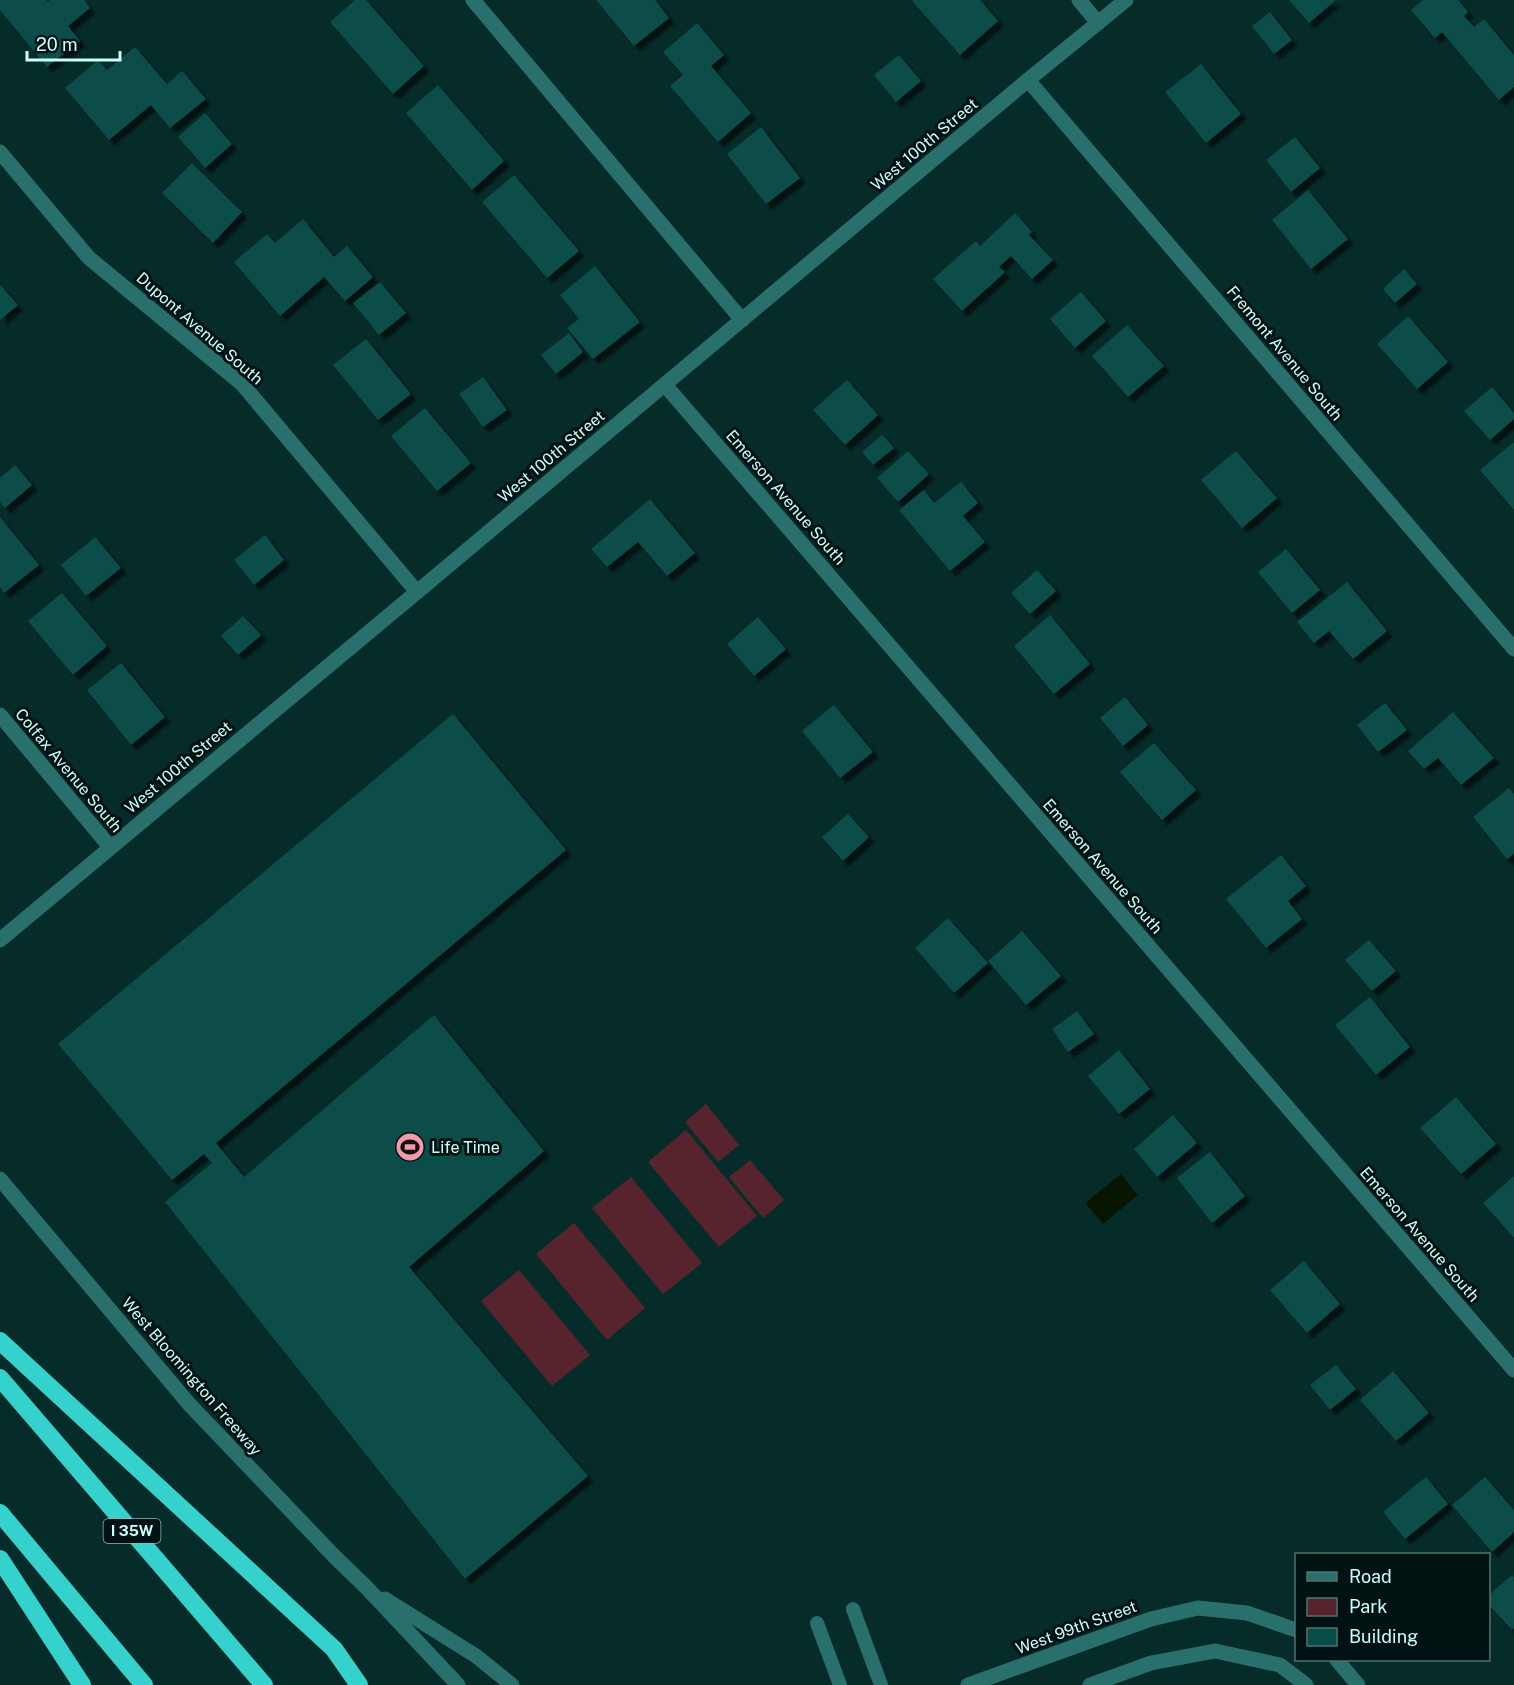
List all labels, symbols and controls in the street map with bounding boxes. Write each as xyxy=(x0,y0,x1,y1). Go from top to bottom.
scale bar xyxy=(27,24,120,62)
text: 20 m xyxy=(36,34,78,55)
street label: West 100th Street xyxy=(867,94,982,195)
street label: Dupont Avenue South xyxy=(133,268,267,388)
street label: Fremont Avenue South xyxy=(1223,282,1346,424)
street label: West 100th Street xyxy=(494,406,609,507)
street label: Emerson Avenue South xyxy=(722,426,849,569)
street label: Colfax Avenue South xyxy=(11,705,126,836)
street label: West 100th Street xyxy=(121,717,236,818)
street label: Emerson Avenue South xyxy=(1039,795,1166,938)
sports icon: Life Time xyxy=(394,1131,426,1163)
place label: Life Time xyxy=(431,1138,500,1157)
street label: Emerson Avenue South xyxy=(1356,1163,1483,1306)
street label: West Bloomington Freeway xyxy=(118,1293,266,1460)
road number: I 35W xyxy=(104,1519,160,1543)
legend xyxy=(1295,1553,1490,1661)
text: Road xyxy=(1349,1566,1392,1587)
text: Park xyxy=(1349,1596,1387,1617)
street label: West 99th Street xyxy=(1013,1597,1139,1658)
text: Building xyxy=(1349,1626,1418,1647)

